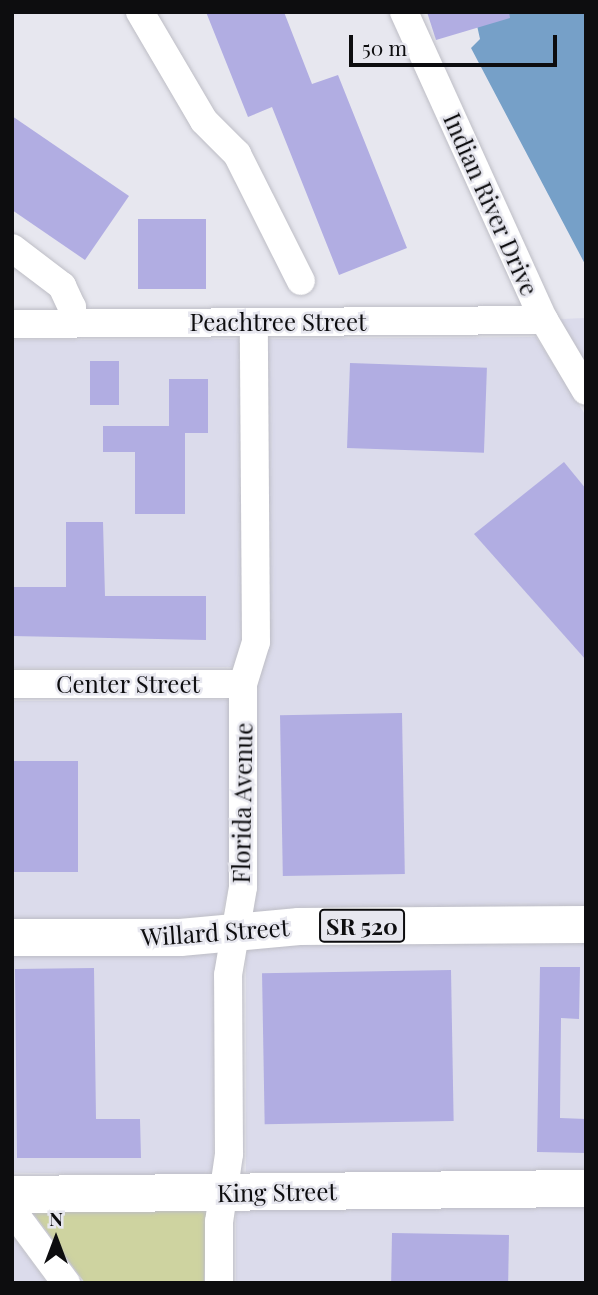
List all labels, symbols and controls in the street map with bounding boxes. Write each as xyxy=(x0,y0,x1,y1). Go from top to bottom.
scale bar xyxy=(353,21,561,65)
text: 50 m xyxy=(362,33,407,61)
street label: Indian River Drive xyxy=(438,108,544,300)
street label: Peachtree Street xyxy=(189,308,367,336)
street label: Center Street xyxy=(56,670,200,698)
street label: Florida Avenue xyxy=(226,722,258,884)
road number: SR 520 xyxy=(318,906,406,945)
street label: Willard Street xyxy=(140,912,290,952)
street label: King Street xyxy=(217,1177,337,1207)
north arrow xyxy=(21,1204,91,1274)
text: N xyxy=(49,1205,63,1231)

